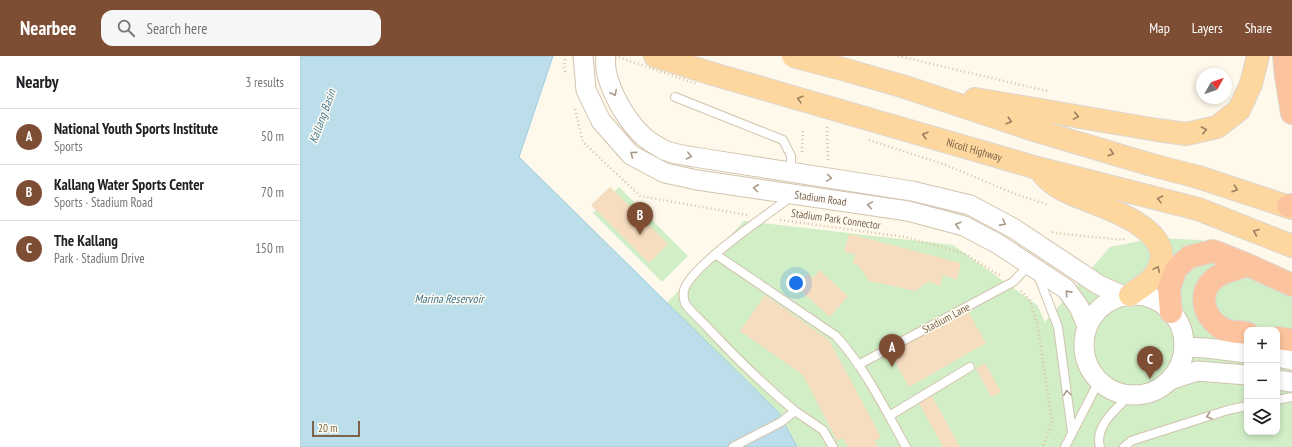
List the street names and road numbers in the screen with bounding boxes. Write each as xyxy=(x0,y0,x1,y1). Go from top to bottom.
street label: Nicoll Highway xyxy=(945,135,1005,165)
street label: Stadium Road xyxy=(794,187,848,209)
street label: Stadium Park Connector xyxy=(790,206,882,232)
street label: Stadium Lane xyxy=(920,299,973,336)

